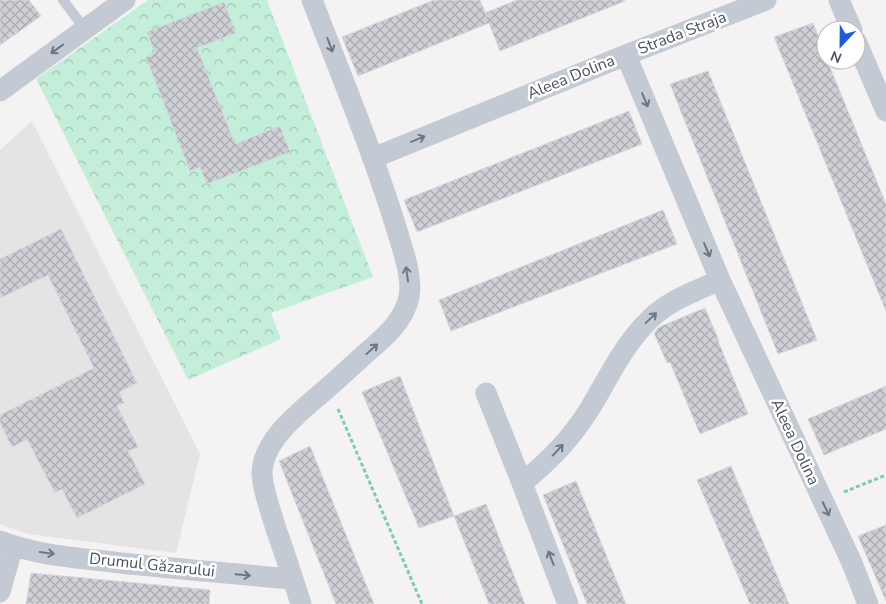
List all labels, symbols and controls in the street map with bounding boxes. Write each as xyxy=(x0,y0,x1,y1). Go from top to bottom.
street label: Strada Straja xyxy=(635,6,729,60)
north arrow xyxy=(816,20,866,70)
one-way arrow xyxy=(326,37,335,53)
one-way arrow xyxy=(50,44,64,54)
text: N xyxy=(828,46,845,67)
street label: Aleea Dolina xyxy=(524,49,618,105)
one-way arrow xyxy=(640,92,650,107)
one-way arrow xyxy=(410,134,425,144)
one-way arrow xyxy=(703,242,713,257)
one-way arrow xyxy=(402,266,412,282)
one-way arrow xyxy=(645,312,658,324)
one-way arrow xyxy=(365,343,378,354)
street label: Aleea Dolina xyxy=(765,395,825,489)
one-way arrow xyxy=(552,444,564,457)
one-way arrow xyxy=(822,501,831,516)
street label: Drumul Găzarului xyxy=(88,547,216,583)
one-way arrow xyxy=(39,549,55,559)
one-way arrow xyxy=(546,551,555,567)
one-way arrow xyxy=(235,570,251,579)

